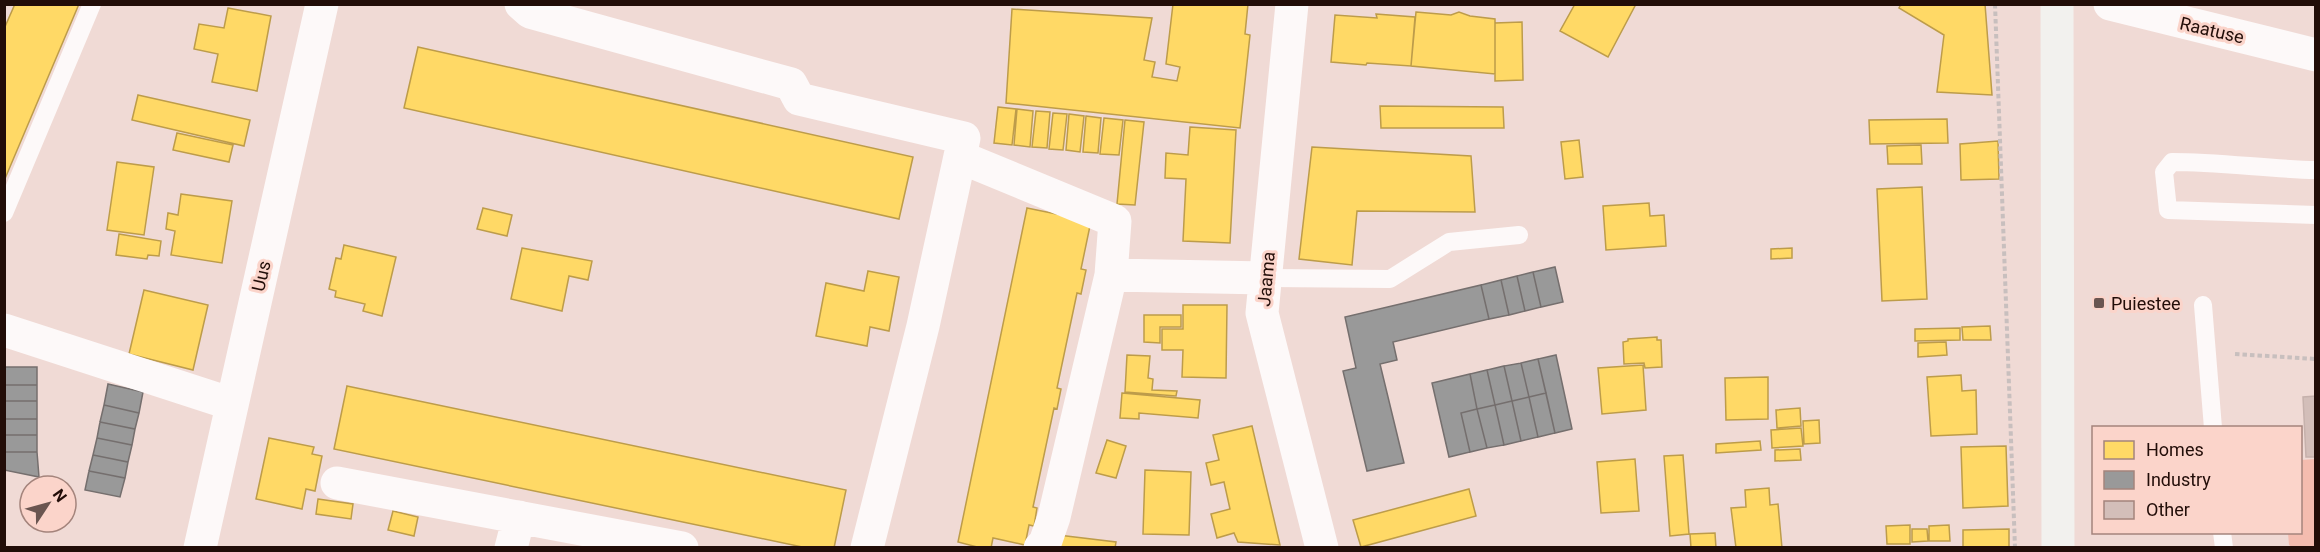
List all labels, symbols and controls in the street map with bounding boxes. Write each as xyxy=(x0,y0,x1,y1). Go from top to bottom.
street label: Raatuse xyxy=(2178,12,2246,48)
street label: Jaama xyxy=(1253,251,1279,307)
street label: Uus xyxy=(247,259,275,293)
place label: Puiestee xyxy=(2111,293,2180,314)
marker: Puiestee xyxy=(2092,296,2106,310)
legend xyxy=(2092,426,2302,534)
text: Homes xyxy=(2146,439,2204,460)
text: Industry xyxy=(2146,469,2211,490)
north arrow xyxy=(18,474,78,534)
text: N xyxy=(49,485,71,506)
text: Other xyxy=(2146,499,2190,520)

